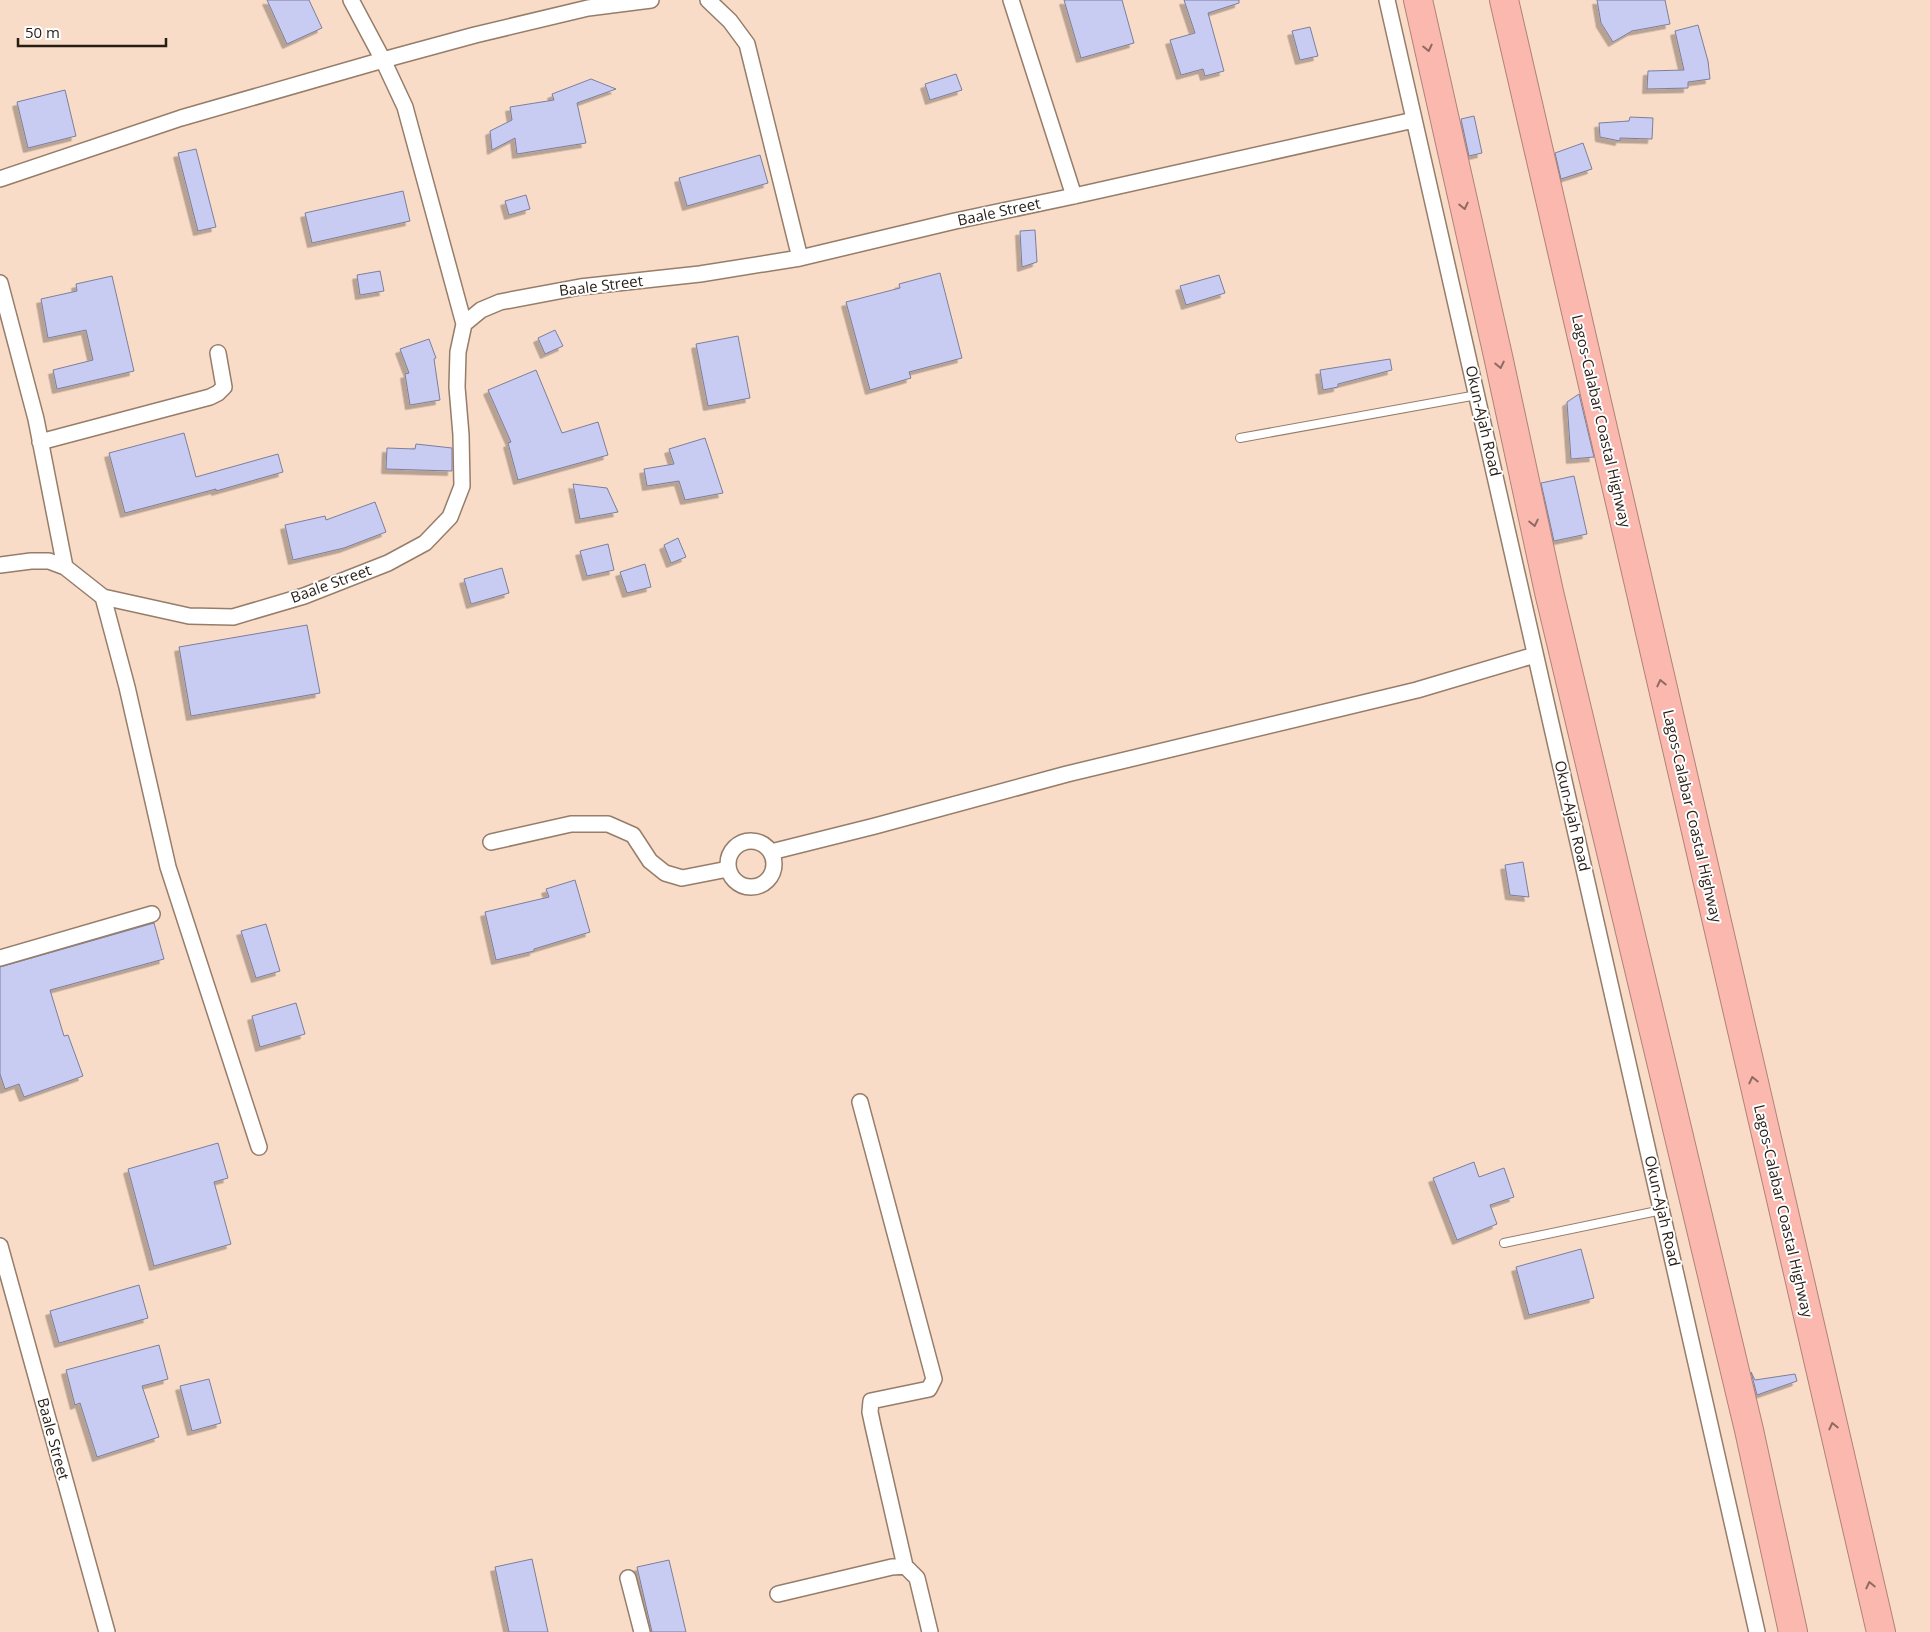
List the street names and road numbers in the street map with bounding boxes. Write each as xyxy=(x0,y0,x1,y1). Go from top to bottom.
street label: Baale Street xyxy=(955,192,1042,230)
street label: Baale Street xyxy=(558,270,644,300)
street label: Lagos-Calabar Coastal Highway xyxy=(1568,312,1636,530)
street label: Okun-Ajah Road xyxy=(1461,363,1506,478)
street label: Baale Street xyxy=(288,559,374,607)
street label: Lagos-Calabar Coastal Highway xyxy=(1659,707,1727,925)
street label: Okun-Ajah Road xyxy=(1550,758,1595,873)
street label: Lagos-Calabar Coastal Highway xyxy=(1750,1102,1818,1320)
street label: Okun-Ajah Road xyxy=(1640,1153,1685,1268)
street label: Baale Street xyxy=(33,1395,75,1482)

